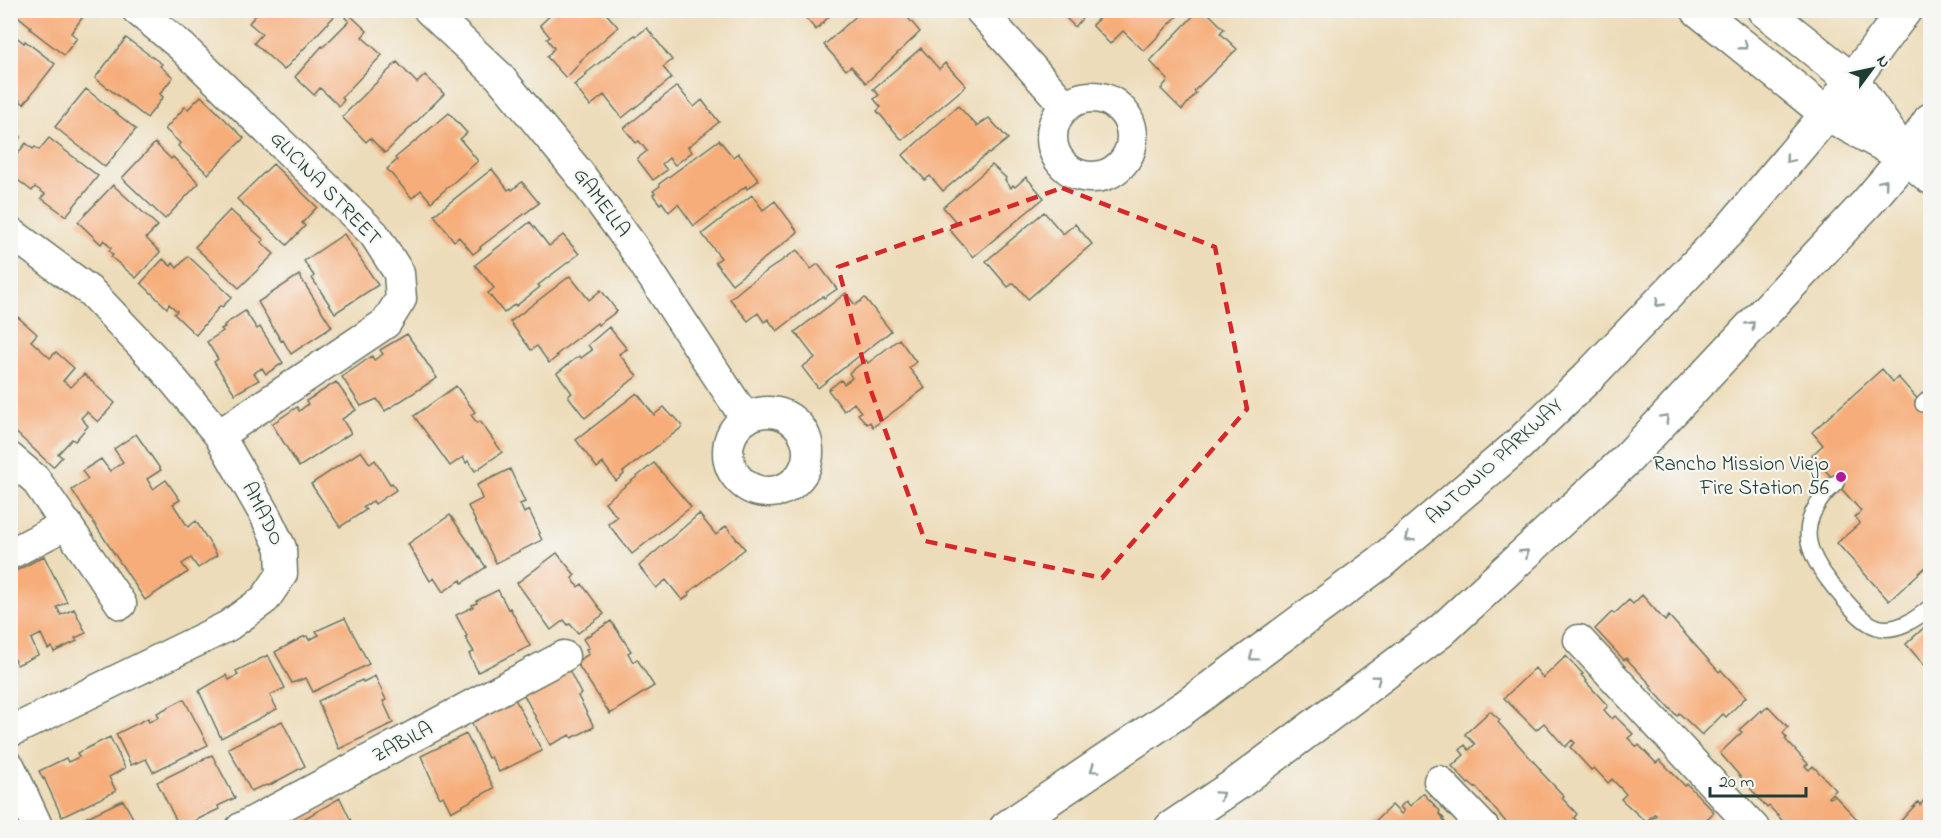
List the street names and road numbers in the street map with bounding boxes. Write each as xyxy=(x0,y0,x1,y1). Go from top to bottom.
street label: GLICINA STREET xyxy=(262,125,388,253)
street label: GAMELLA xyxy=(565,162,637,244)
street label: ANTONIO PARKWAY xyxy=(1420,392,1571,532)
street label: AMADO xyxy=(233,477,291,551)
street label: ZABILA xyxy=(367,715,439,771)

